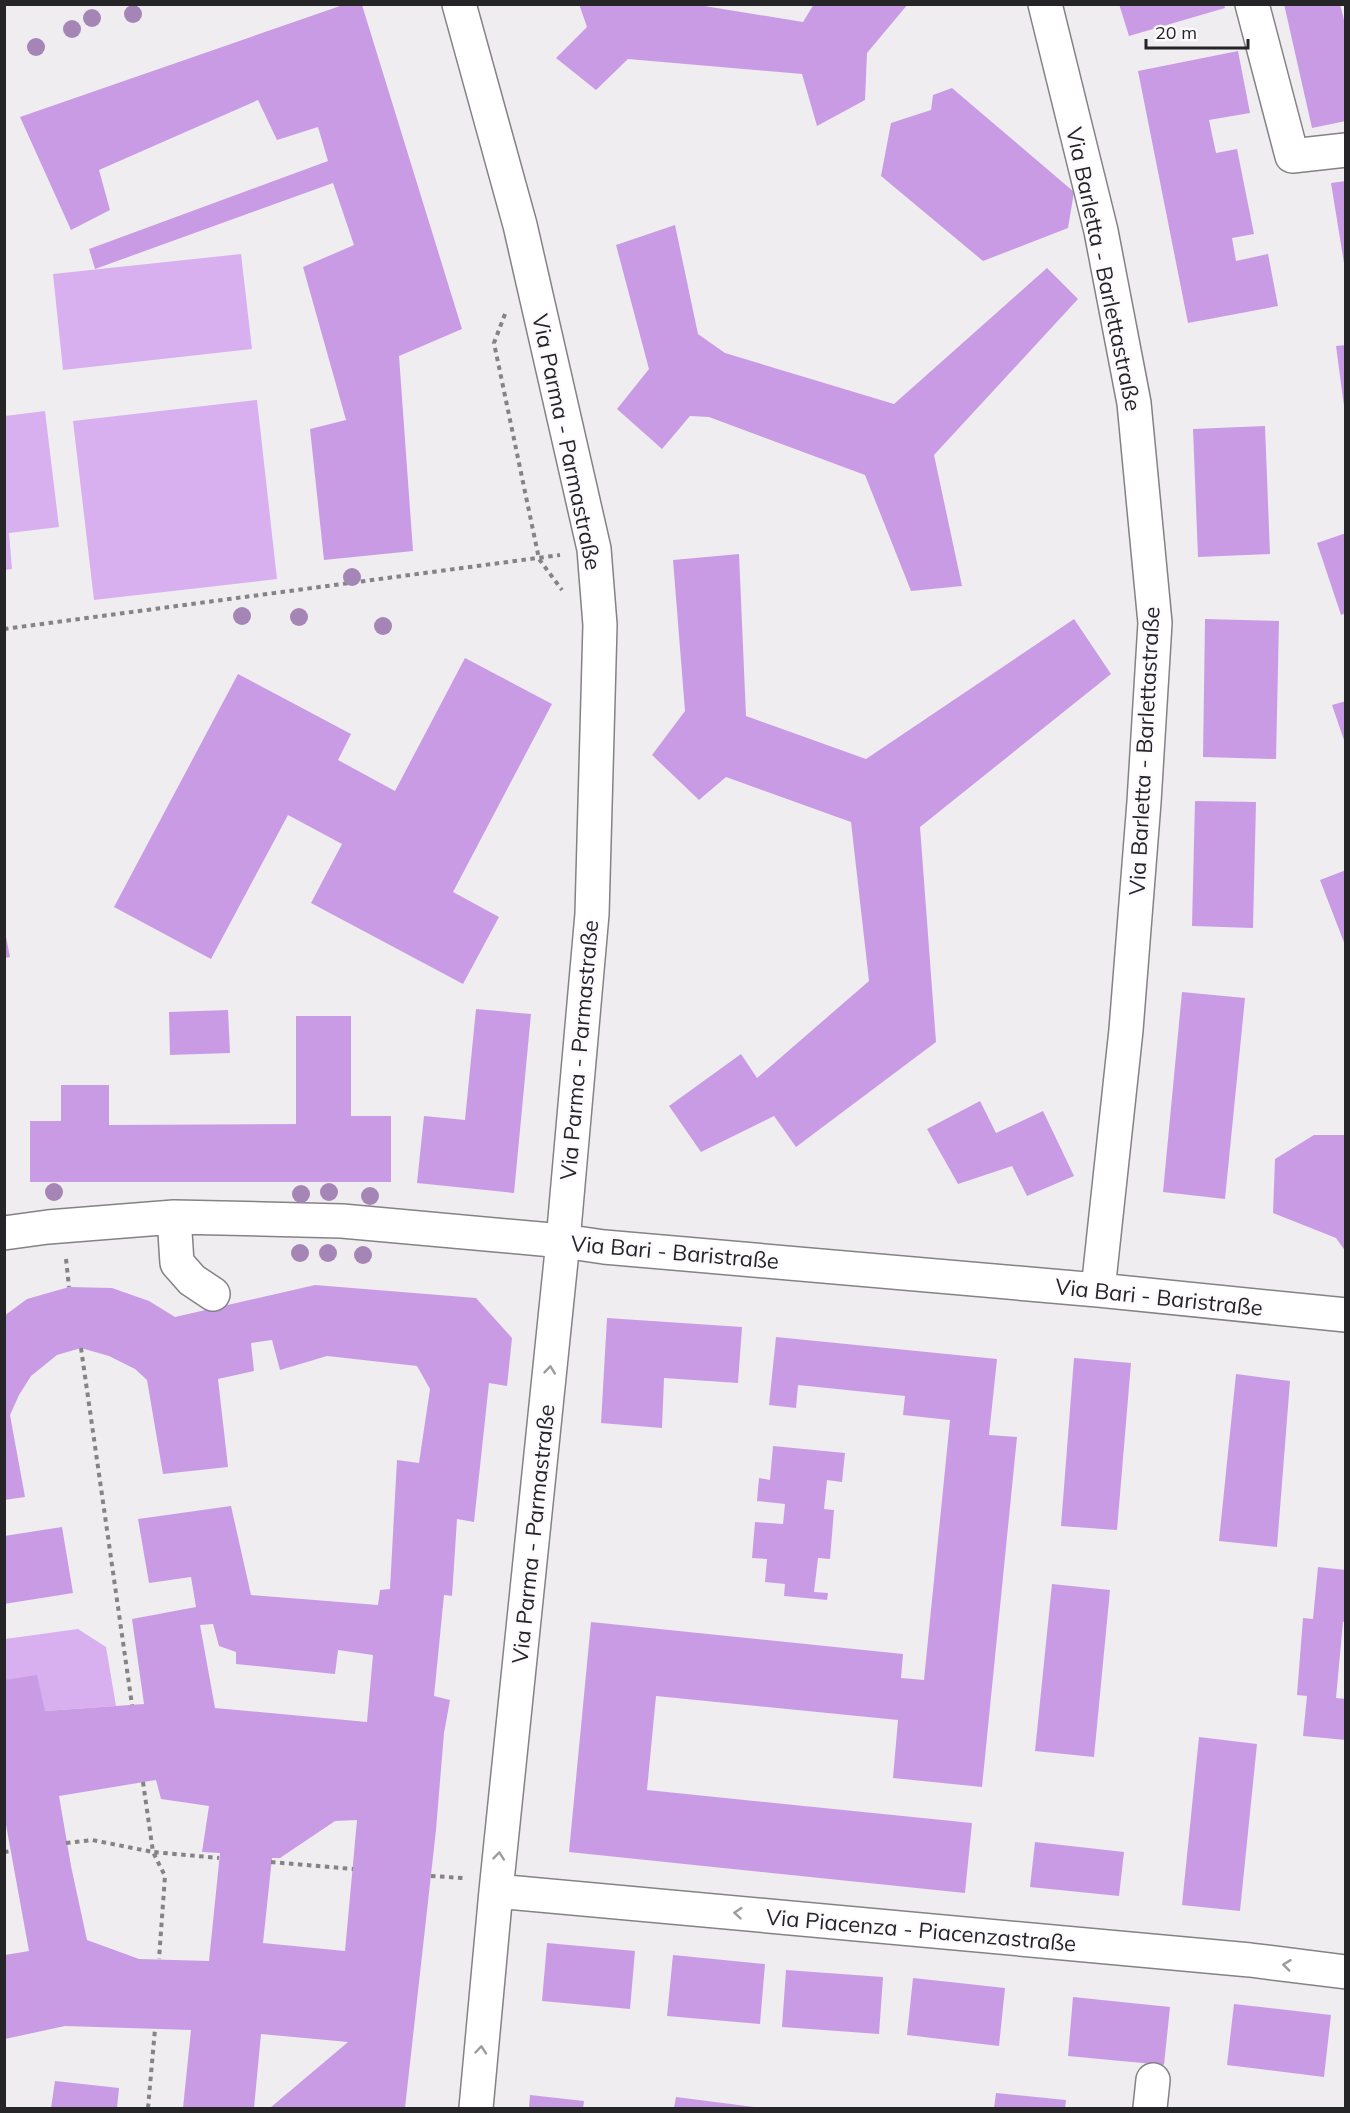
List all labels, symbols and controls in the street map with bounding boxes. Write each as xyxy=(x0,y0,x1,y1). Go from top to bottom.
scale bar xyxy=(1146,12,1248,50)
text: 20 m xyxy=(1155,21,1197,44)
street label: Via Barletta - Barlettastraße xyxy=(1060,125,1148,413)
street label: Via Parma - Parmastraße xyxy=(526,311,608,573)
street label: Via Barletta - Barlettastraße xyxy=(1122,606,1166,896)
street label: Via Parma - Parmastraße xyxy=(554,919,604,1181)
street label: Via Bari - Baristraße xyxy=(570,1229,780,1275)
street label: Via Bari - Baristraße xyxy=(1054,1272,1264,1322)
one-way arrow xyxy=(543,1365,556,1374)
street label: Via Parma - Parmastraße xyxy=(505,1403,561,1665)
one-way arrow xyxy=(492,1852,505,1861)
street label: Via Piacenza - Piacenzastraße xyxy=(765,1902,1077,1958)
one-way arrow xyxy=(733,1907,742,1920)
one-way arrow xyxy=(1283,1959,1292,1972)
one-way arrow xyxy=(474,2046,487,2055)

